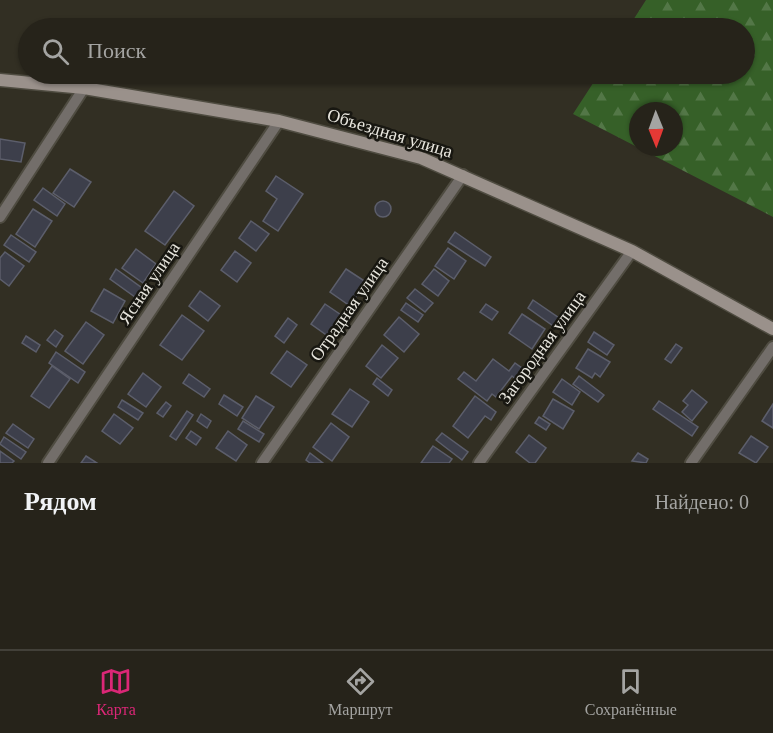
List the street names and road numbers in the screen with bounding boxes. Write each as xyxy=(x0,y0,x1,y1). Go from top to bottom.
street label: Объездная улица xyxy=(325,104,455,162)
street label: Ясная улица xyxy=(114,238,184,328)
street label: Отрадная улица xyxy=(306,253,392,365)
street label: Загородная улица xyxy=(494,287,590,407)

